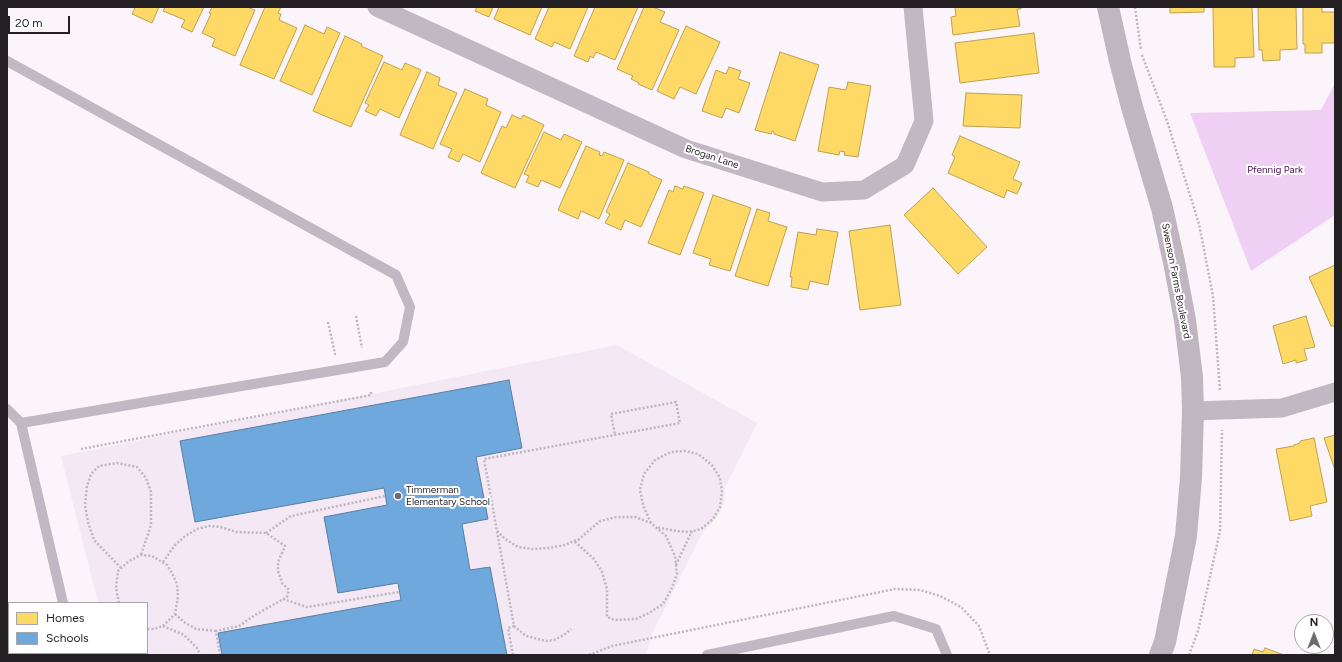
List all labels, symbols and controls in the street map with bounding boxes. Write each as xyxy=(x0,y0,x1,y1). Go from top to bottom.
scale bar xyxy=(10,8,72,34)
text: 20 m xyxy=(15,16,43,30)
street label: Brogan Lane xyxy=(684,143,740,171)
park label: Pfennig Park xyxy=(1247,164,1303,176)
street label: Swenson Farms Boulevard xyxy=(1159,222,1193,340)
place label: Timmerman Elementary School xyxy=(406,484,490,508)
marker: Timmerman Elementary School xyxy=(393,491,403,501)
legend xyxy=(8,602,148,654)
text: Homes xyxy=(46,611,84,625)
north arrow xyxy=(1294,614,1334,654)
text: N xyxy=(1310,616,1318,629)
text: Schools xyxy=(46,631,89,645)

